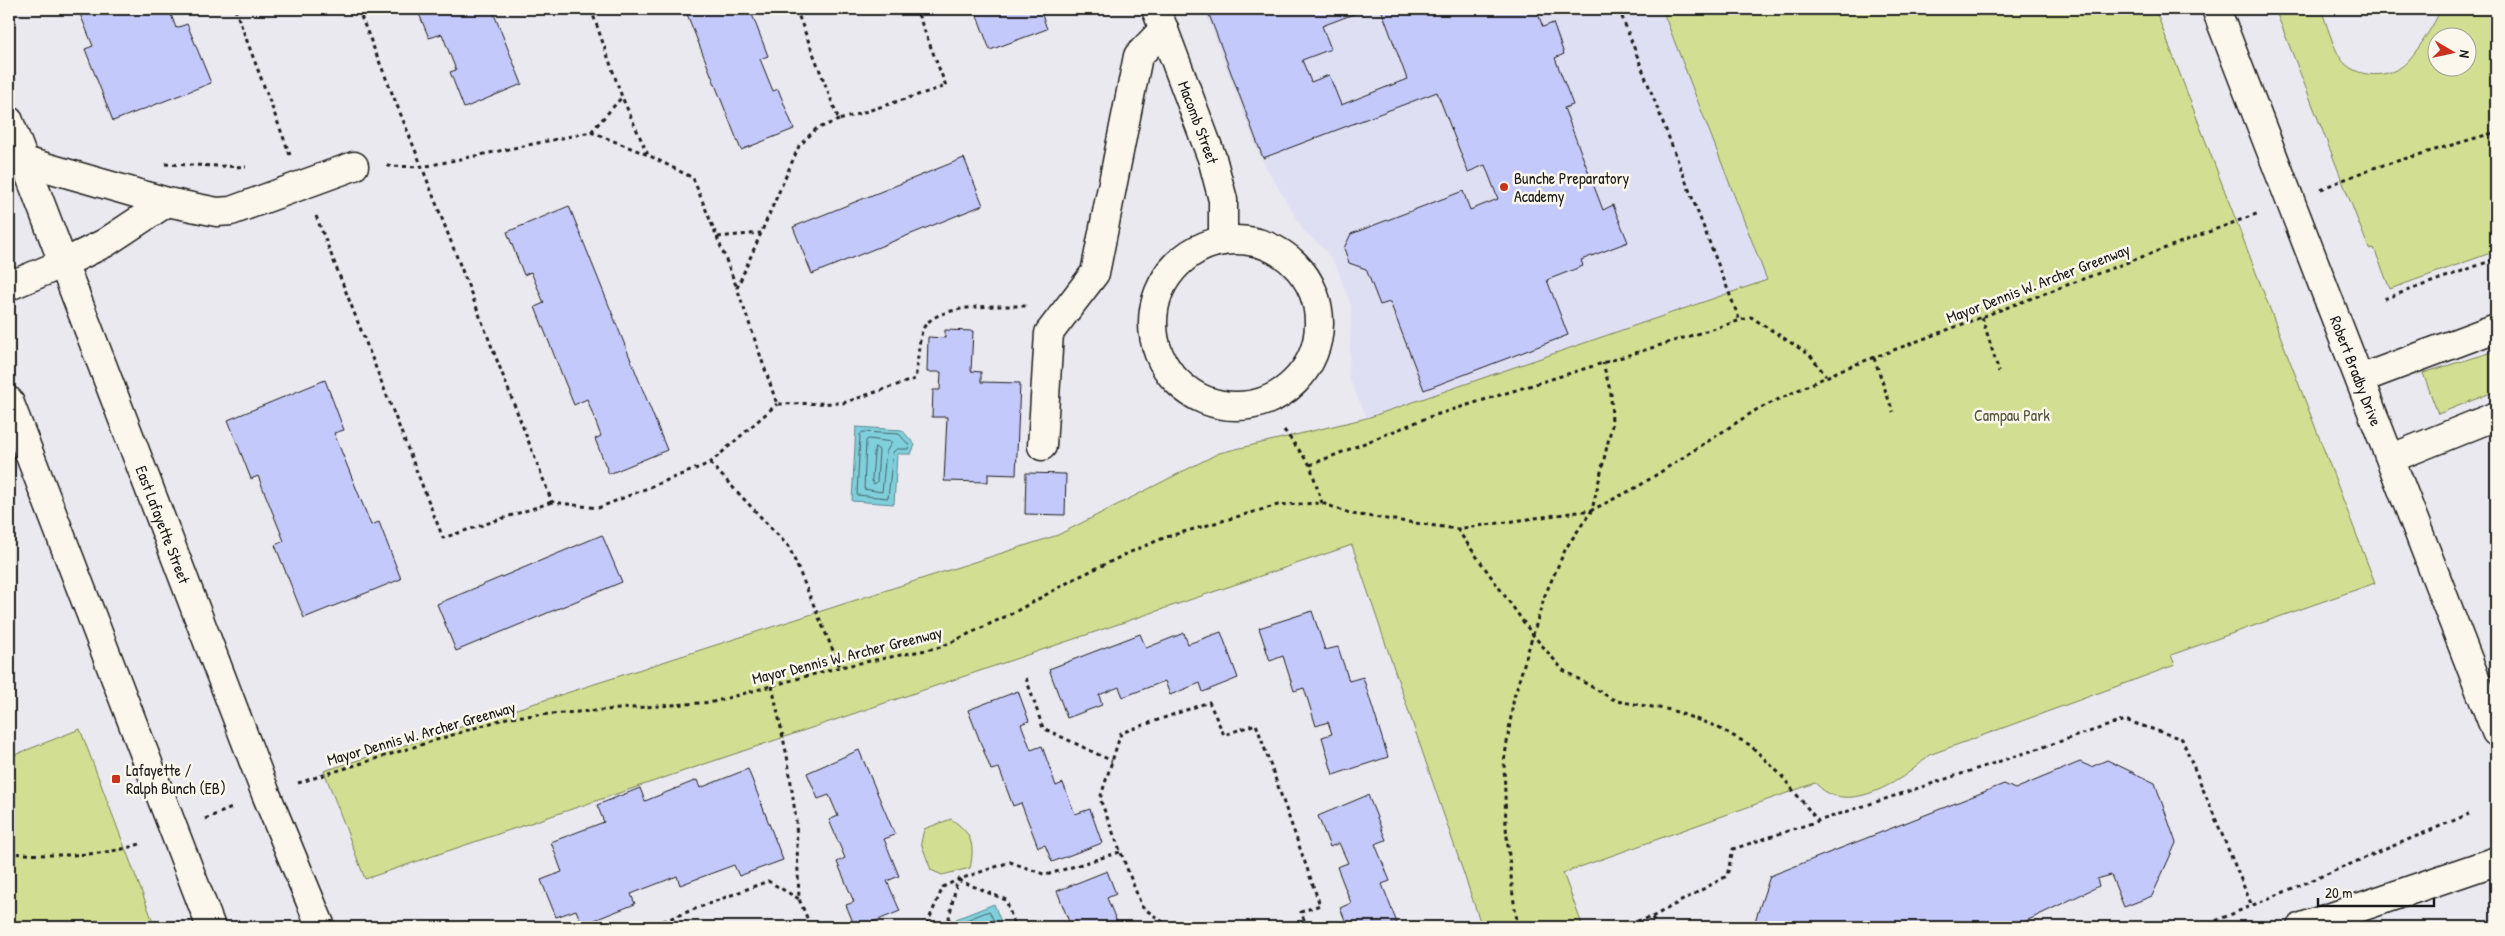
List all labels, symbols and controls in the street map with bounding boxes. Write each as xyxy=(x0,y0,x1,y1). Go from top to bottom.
north arrow xyxy=(2428,28,2478,78)
text: N xyxy=(2455,49,2475,60)
street label: Macomb Street xyxy=(1173,78,1224,166)
place label: Bunche Preparatory Academy xyxy=(1514,167,1630,207)
marker: Bunche Preparatory Academy xyxy=(1498,181,1510,193)
street label: Mayor Dennis W. Archer Greenway xyxy=(1943,238,2133,328)
street label: Robert Bradby Drive xyxy=(2325,313,2388,430)
park label: Campau Park xyxy=(1974,404,2050,426)
street label: East Lafayette Street xyxy=(131,462,196,587)
street label: Mayor Dennis W. Archer Greenway xyxy=(750,621,944,689)
street label: Mayor Dennis W. Archer Greenway xyxy=(324,695,518,770)
place label: Lafayette / Ralph Bunch (EB) xyxy=(126,759,226,799)
marker: Lafayette / Ralph Bunch (EB) xyxy=(110,773,122,785)
scale bar xyxy=(2318,876,2434,908)
text: 20 m xyxy=(2325,882,2352,903)

